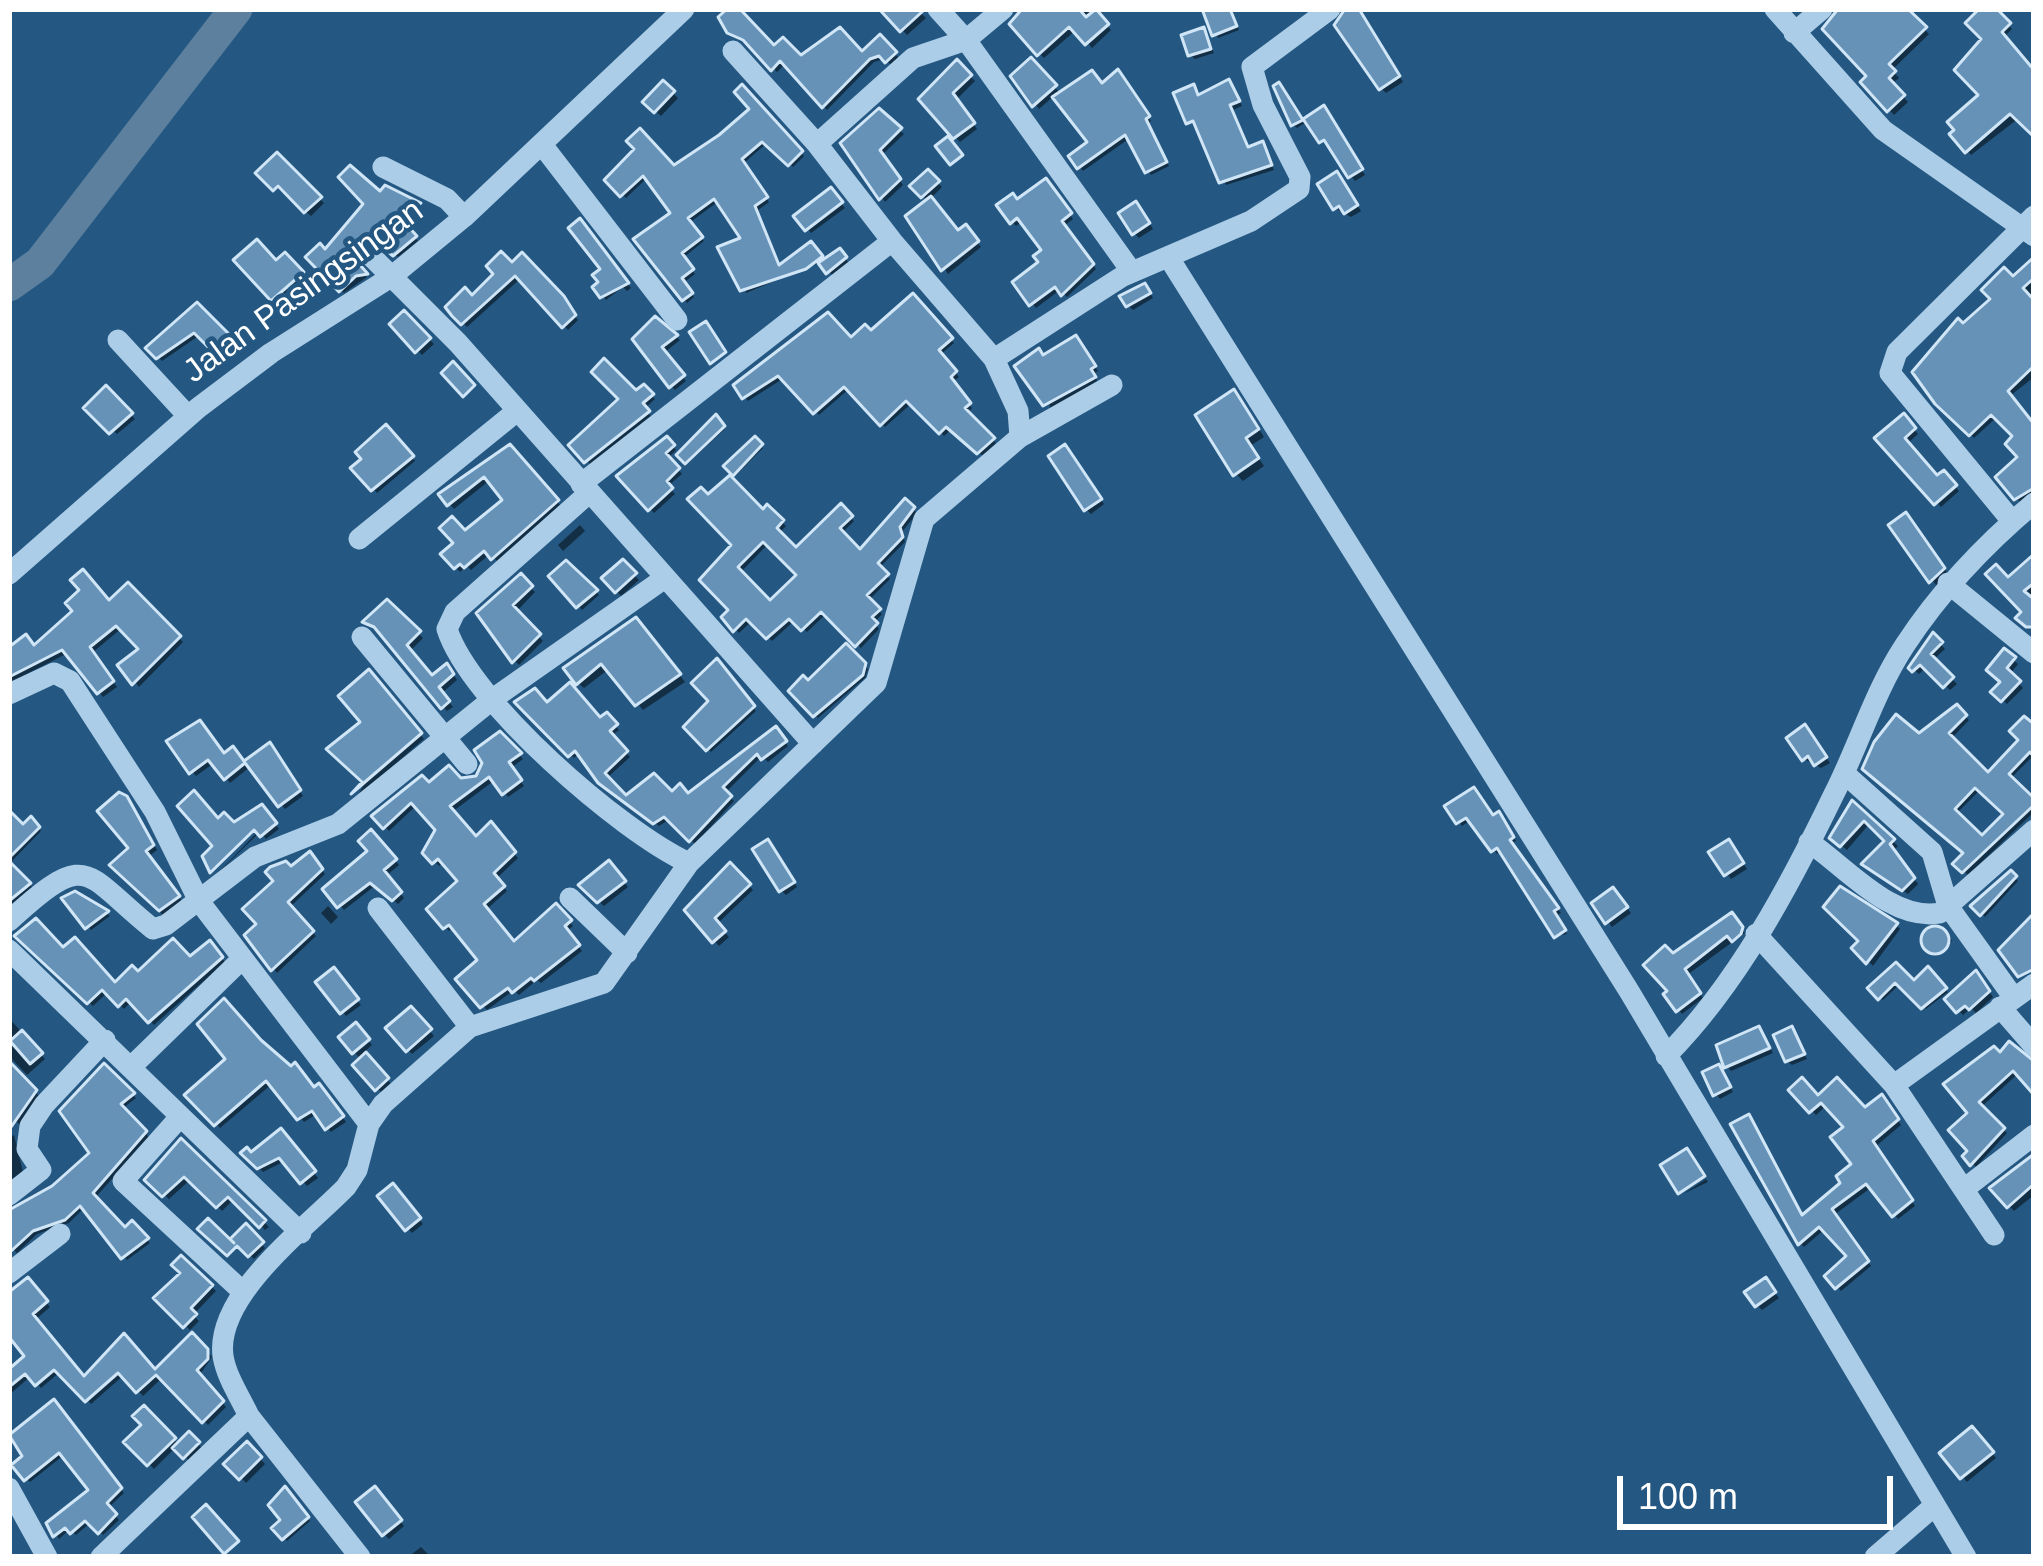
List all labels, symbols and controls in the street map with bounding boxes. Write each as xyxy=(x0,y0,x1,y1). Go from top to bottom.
street label: Jalan Pasingsingan xyxy=(177,192,431,392)
scale bar xyxy=(1623,1452,1899,1526)
text: 100 m xyxy=(1638,1476,1738,1517)

